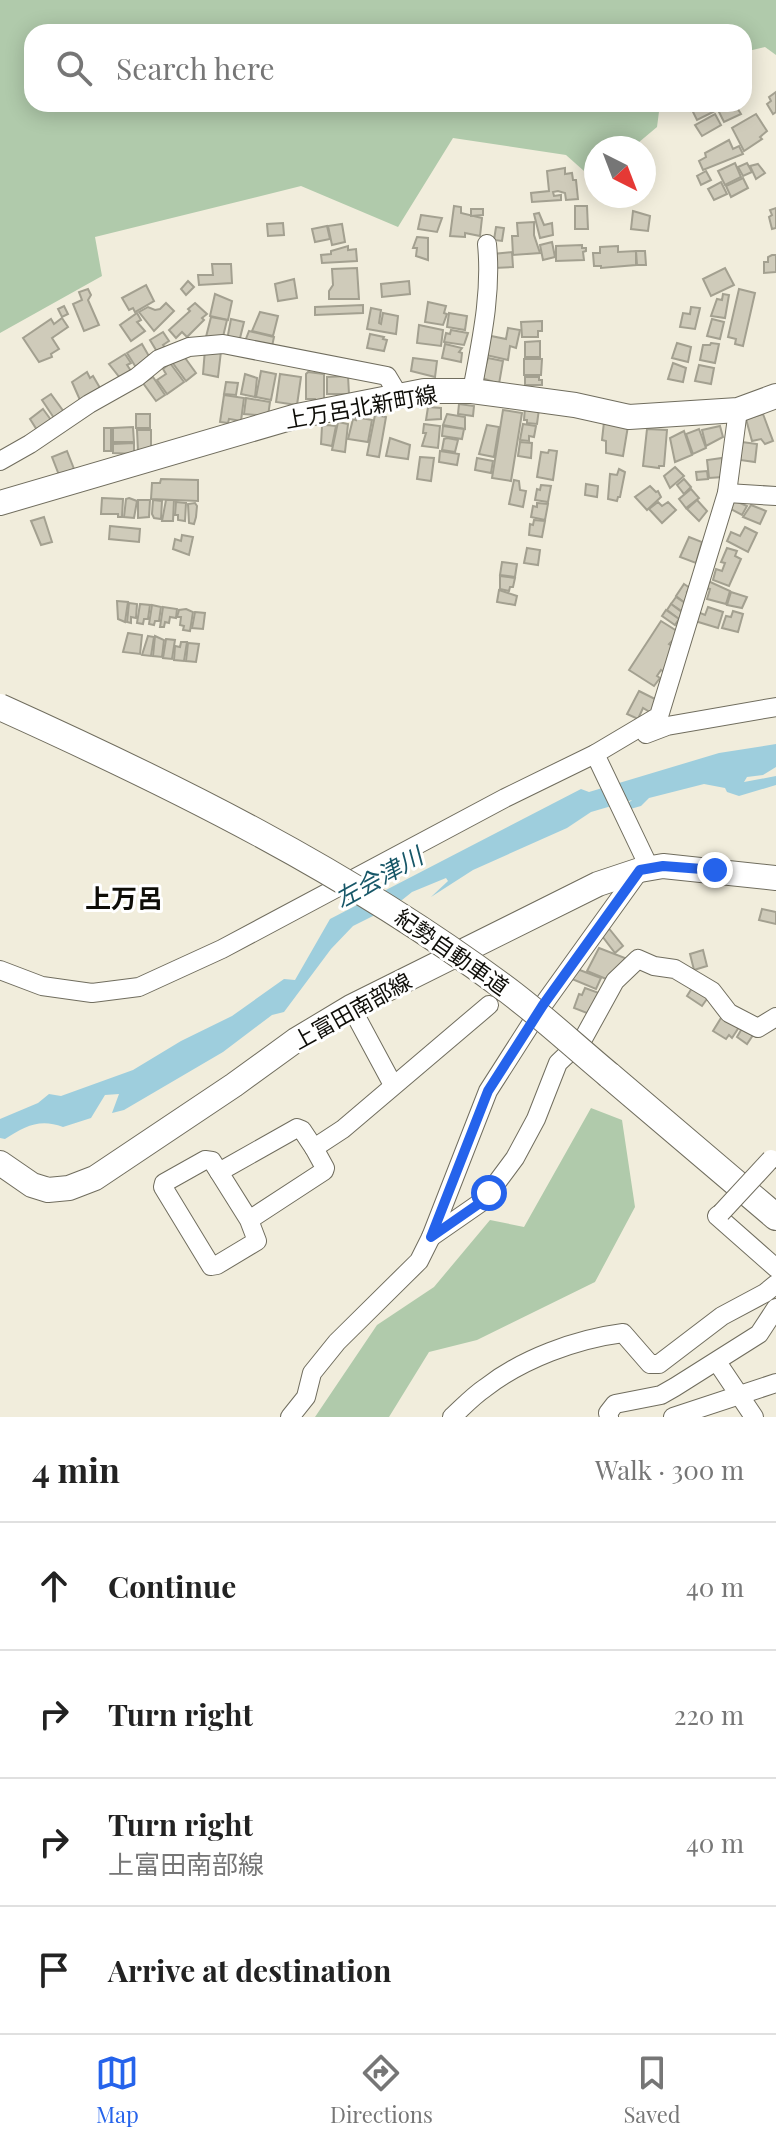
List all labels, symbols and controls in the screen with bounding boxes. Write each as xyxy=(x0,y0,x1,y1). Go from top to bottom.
search box xyxy=(24,24,752,112)
icon: search xyxy=(52,46,96,90)
text: Search here xyxy=(116,48,275,88)
north arrow xyxy=(584,136,656,208)
street label: 上万呂北新町線 xyxy=(282,378,439,434)
water label: 左会津川 xyxy=(328,838,430,914)
route end xyxy=(697,852,733,888)
district label: 上万呂 xyxy=(85,880,163,915)
street label: 紀勢自動車道 xyxy=(390,901,515,1001)
street label: 上富田南部線 xyxy=(287,965,417,1055)
route start xyxy=(471,1175,507,1211)
text: 4 min xyxy=(32,1446,120,1492)
text: Walk · 300 m xyxy=(595,1452,744,1487)
icon: ahead xyxy=(32,1564,76,1608)
text: Continue xyxy=(108,1566,236,1606)
text: 40 m xyxy=(686,1569,744,1604)
icon: right xyxy=(32,1692,76,1736)
text: Turn right xyxy=(108,1694,253,1734)
text: 220 m xyxy=(674,1697,744,1732)
text: Turn right xyxy=(108,1804,253,1844)
icon: right xyxy=(32,1820,76,1864)
text: 40 m xyxy=(686,1825,744,1860)
text: 上富田南部線 xyxy=(108,1846,264,1881)
icon: arrive xyxy=(32,1948,76,1992)
text: Arrive at destination xyxy=(108,1950,391,1990)
tab: Map xyxy=(95,2051,139,2129)
tab: Directions xyxy=(330,2051,433,2129)
tab: Saved xyxy=(623,2051,681,2129)

